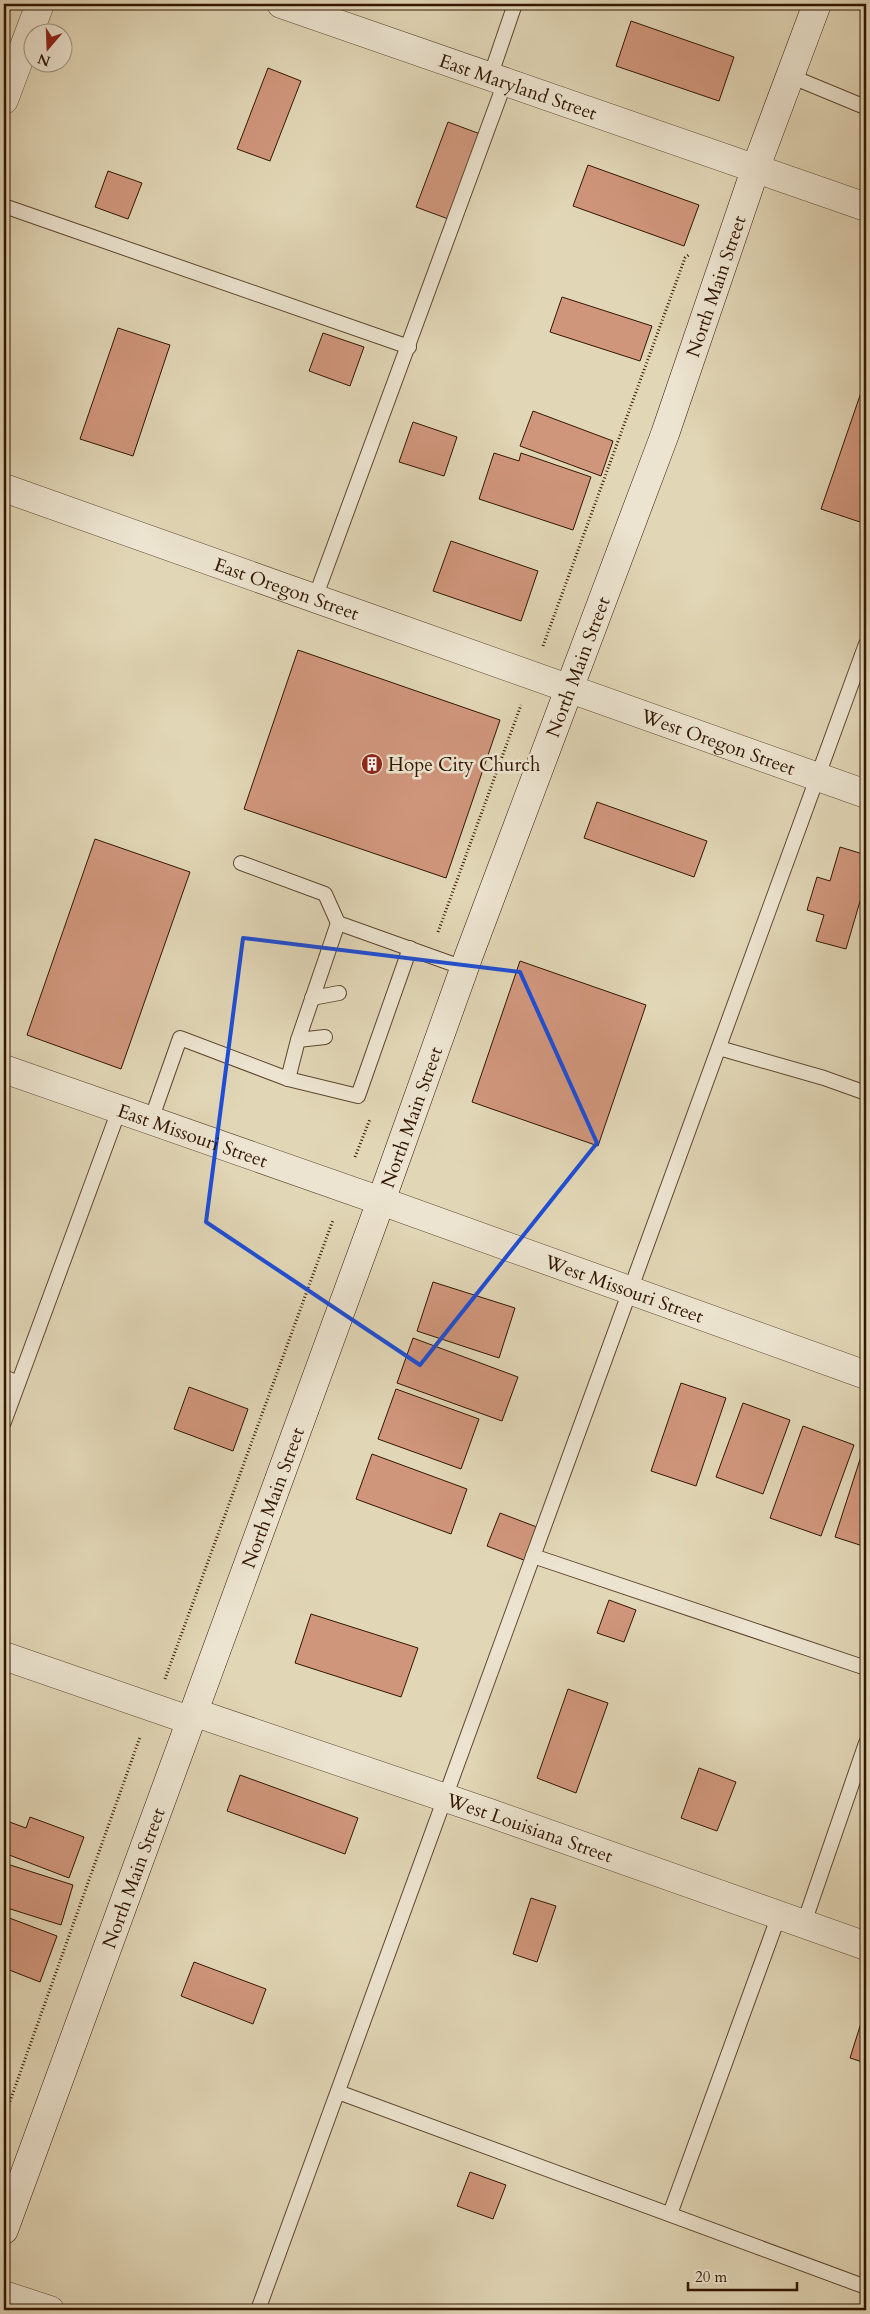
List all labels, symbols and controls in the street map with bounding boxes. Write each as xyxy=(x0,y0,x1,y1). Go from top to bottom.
north arrow xyxy=(22,22,72,72)
street label: East Maryland Street xyxy=(435,48,600,127)
text: N xyxy=(35,49,53,71)
street label: North Main Street xyxy=(680,212,753,361)
street label: East Oregon Street xyxy=(210,552,362,627)
street label: North Main Street xyxy=(540,593,617,741)
street label: West Oregon Street xyxy=(636,703,799,782)
building icon: Hope City Church xyxy=(360,752,384,776)
place label: Hope City Church xyxy=(388,752,541,778)
street label: North Main Street xyxy=(375,1043,449,1192)
street label: East Missouri Street xyxy=(114,1098,271,1174)
street label: West Missouri Street xyxy=(540,1248,707,1330)
street label: North Main Street xyxy=(236,1424,311,1572)
street label: West Louisiana Street xyxy=(442,1787,616,1869)
street label: North Main Street xyxy=(96,1804,172,1952)
scale bar xyxy=(688,2259,796,2291)
text: 20 m xyxy=(695,2267,727,2287)

